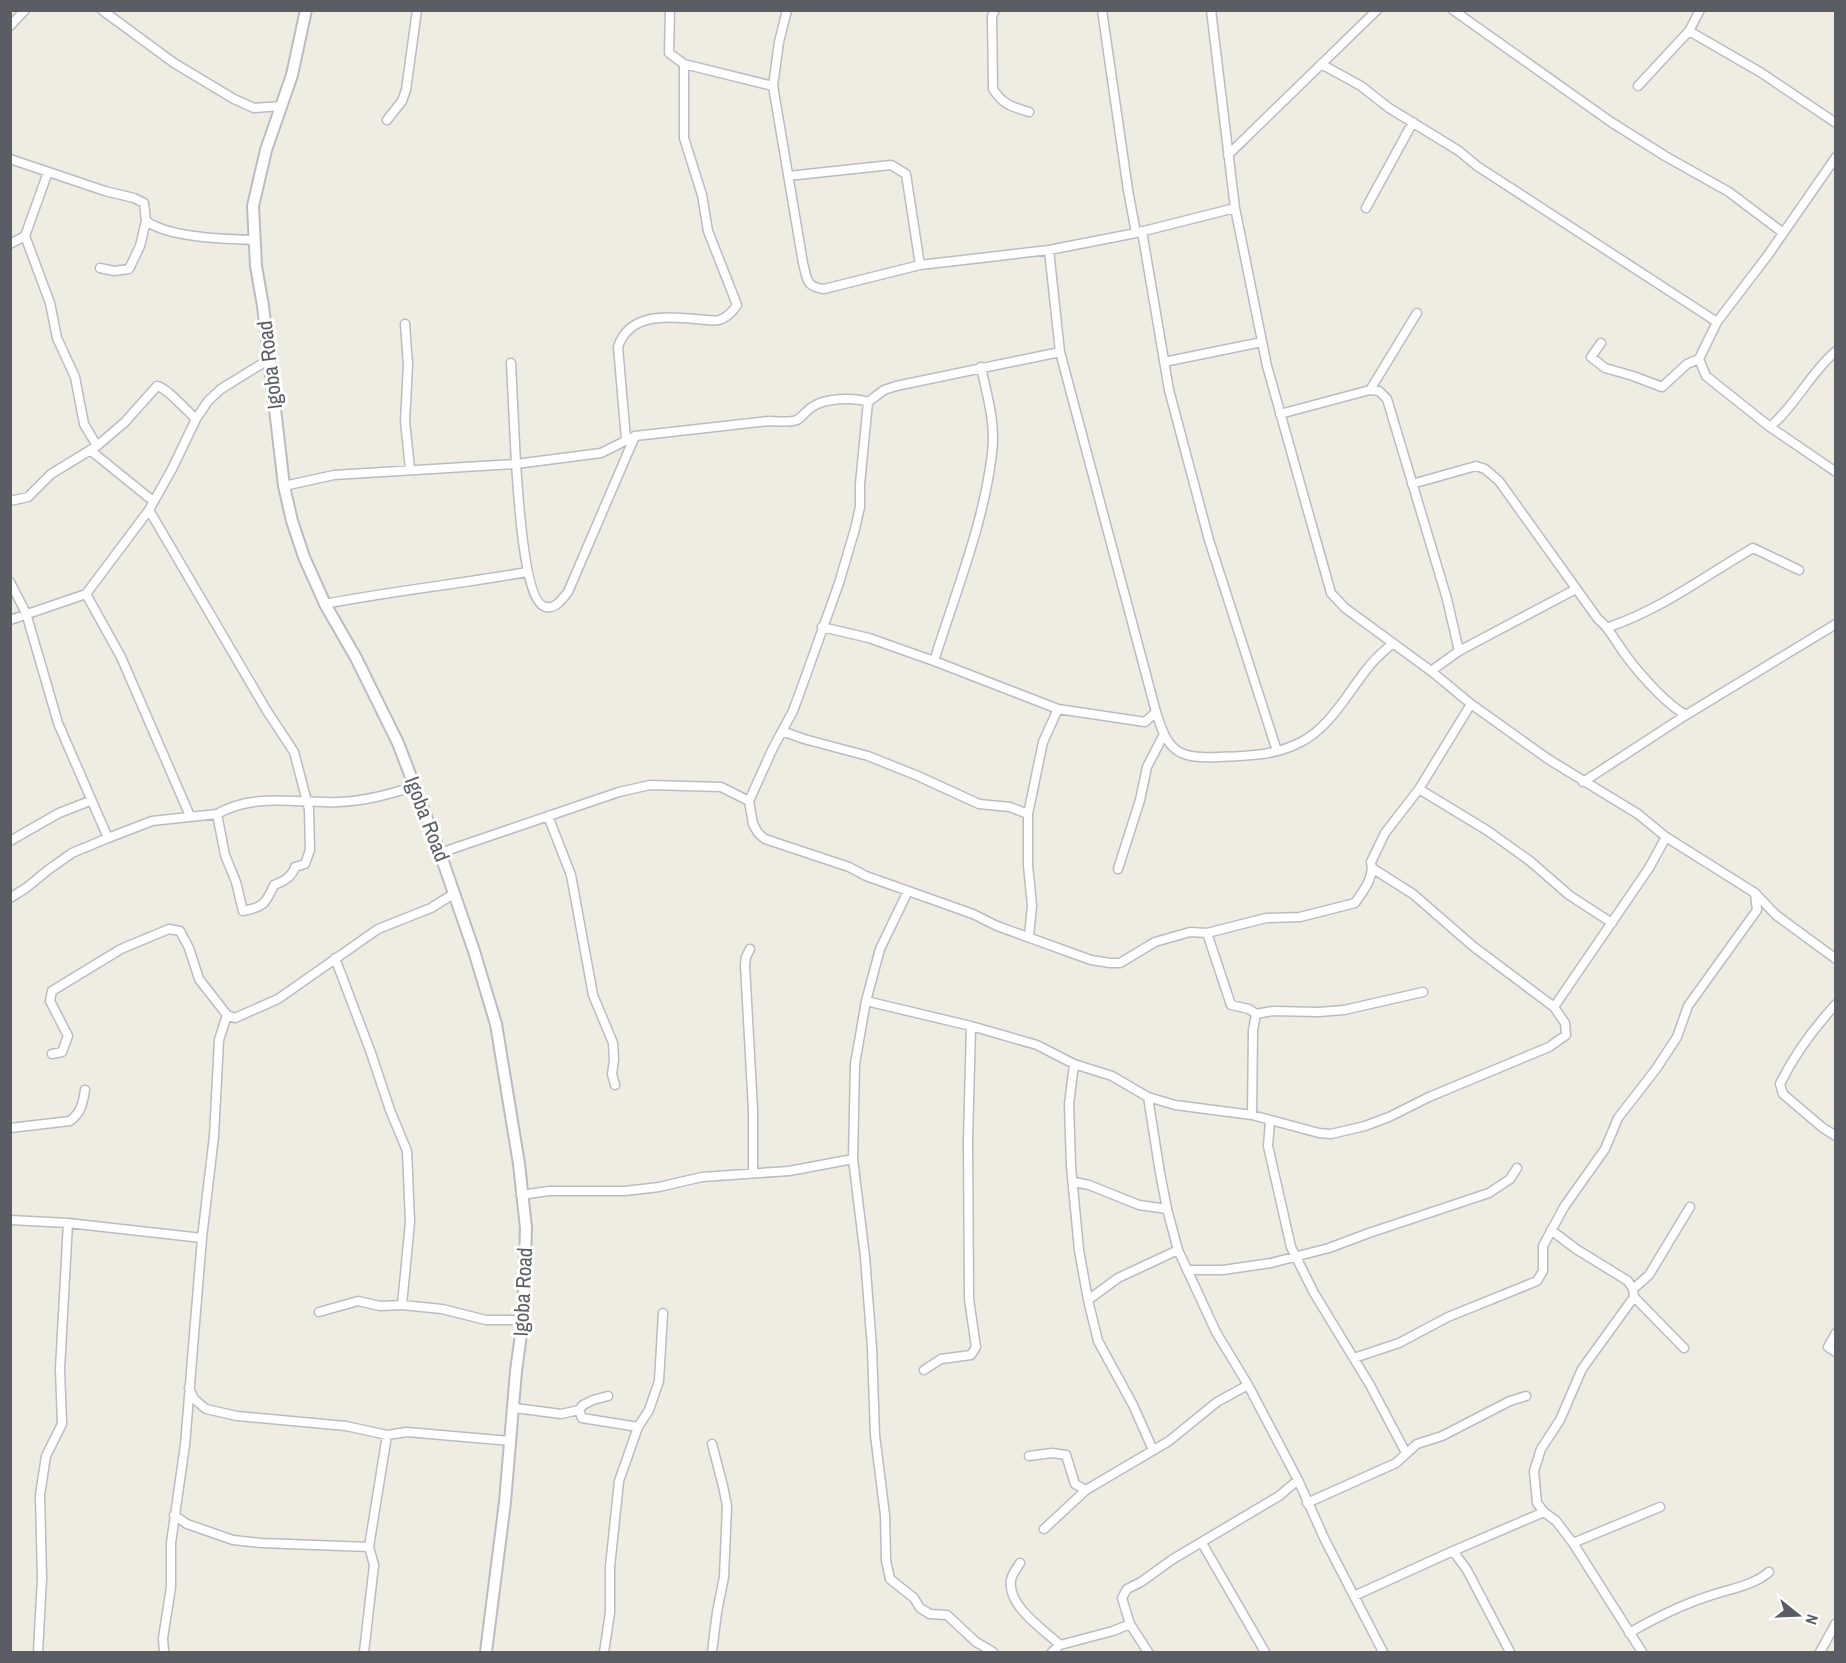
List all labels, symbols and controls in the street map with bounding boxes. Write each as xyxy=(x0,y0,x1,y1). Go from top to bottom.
street label: Igoba Road xyxy=(250,319,289,411)
street label: Igoba Road xyxy=(398,772,457,866)
street label: Igoba Road xyxy=(506,1247,539,1337)
north arrow xyxy=(1768,1585,1828,1645)
text: N xyxy=(1800,1612,1824,1628)

